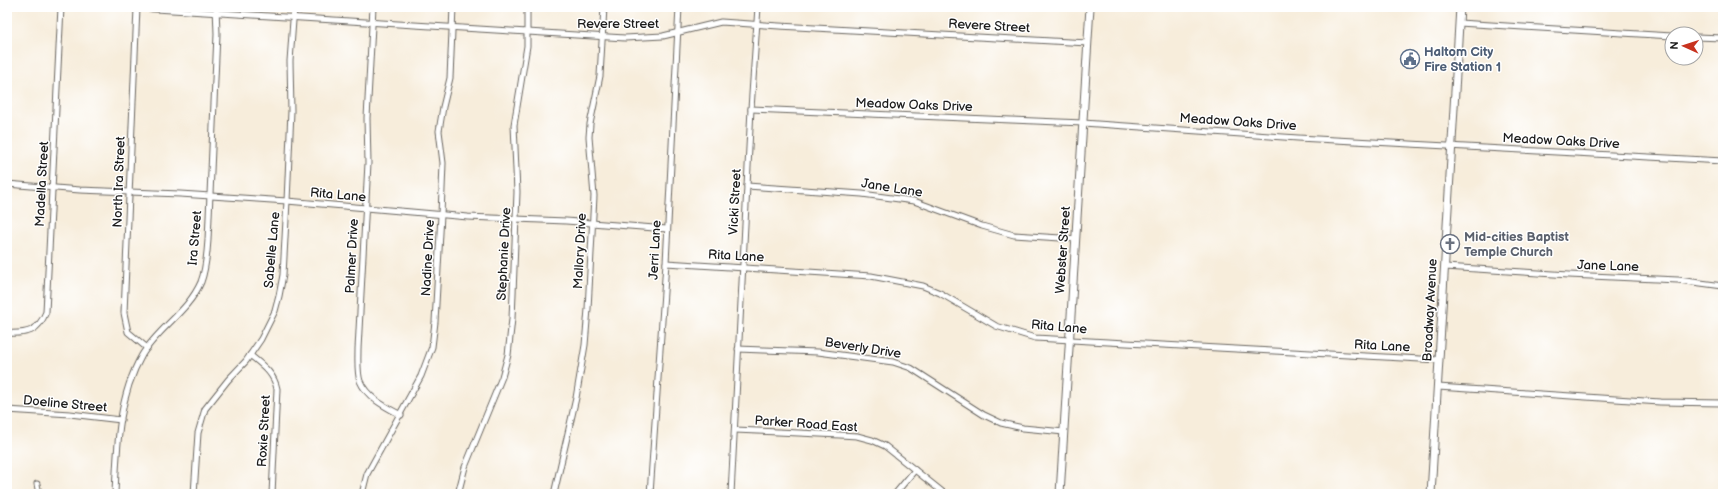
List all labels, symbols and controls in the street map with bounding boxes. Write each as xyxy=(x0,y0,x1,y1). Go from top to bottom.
street label: Revere Street xyxy=(577,16,659,32)
street label: Revere Street xyxy=(948,16,1030,36)
north arrow xyxy=(1664,26,1704,66)
text: N xyxy=(1668,41,1681,50)
place label: Haltom City Fire Station 1 xyxy=(1424,44,1501,75)
public building icon: Haltom City Fire Station 1 xyxy=(1399,48,1421,70)
street label: Meadow Oaks Drive xyxy=(855,95,973,115)
street label: Meadow Oaks Drive xyxy=(1179,110,1297,134)
street label: Meadow Oaks Drive xyxy=(1502,130,1620,152)
street label: North Ira Street xyxy=(109,136,129,228)
street label: Madella Street xyxy=(32,141,52,227)
street label: Vicki Street xyxy=(725,168,745,236)
street label: Jane Lane xyxy=(860,175,924,201)
street label: Rita Lane xyxy=(309,185,367,205)
street label: Webster Street xyxy=(1052,206,1074,294)
street label: Stephanie Drive xyxy=(494,207,514,301)
street label: Ira Street xyxy=(185,210,205,266)
street label: Sabelle Lane xyxy=(261,211,283,289)
street label: Mallory Drive xyxy=(570,212,590,289)
street label: Palmer Drive xyxy=(342,218,362,294)
street label: Nadine Drive xyxy=(418,219,438,297)
street label: Jerri Lane xyxy=(645,220,665,280)
place label: Mid-cities Baptist Temple Church xyxy=(1464,229,1570,260)
church icon: Mid-cities Baptist Temple Church xyxy=(1439,233,1461,255)
street label: Rita Lane xyxy=(707,247,765,265)
street label: Jane Lane xyxy=(1577,257,1640,275)
street label: Broadway Avenue xyxy=(1419,258,1441,362)
street label: Rita Lane xyxy=(1030,317,1088,337)
street label: Beverly Drive xyxy=(824,334,903,362)
street label: Rita Lane xyxy=(1353,337,1411,355)
street label: Doeline Street xyxy=(22,392,108,416)
street label: Roxie Street xyxy=(254,395,274,467)
street label: Parker Road East xyxy=(754,412,858,436)

